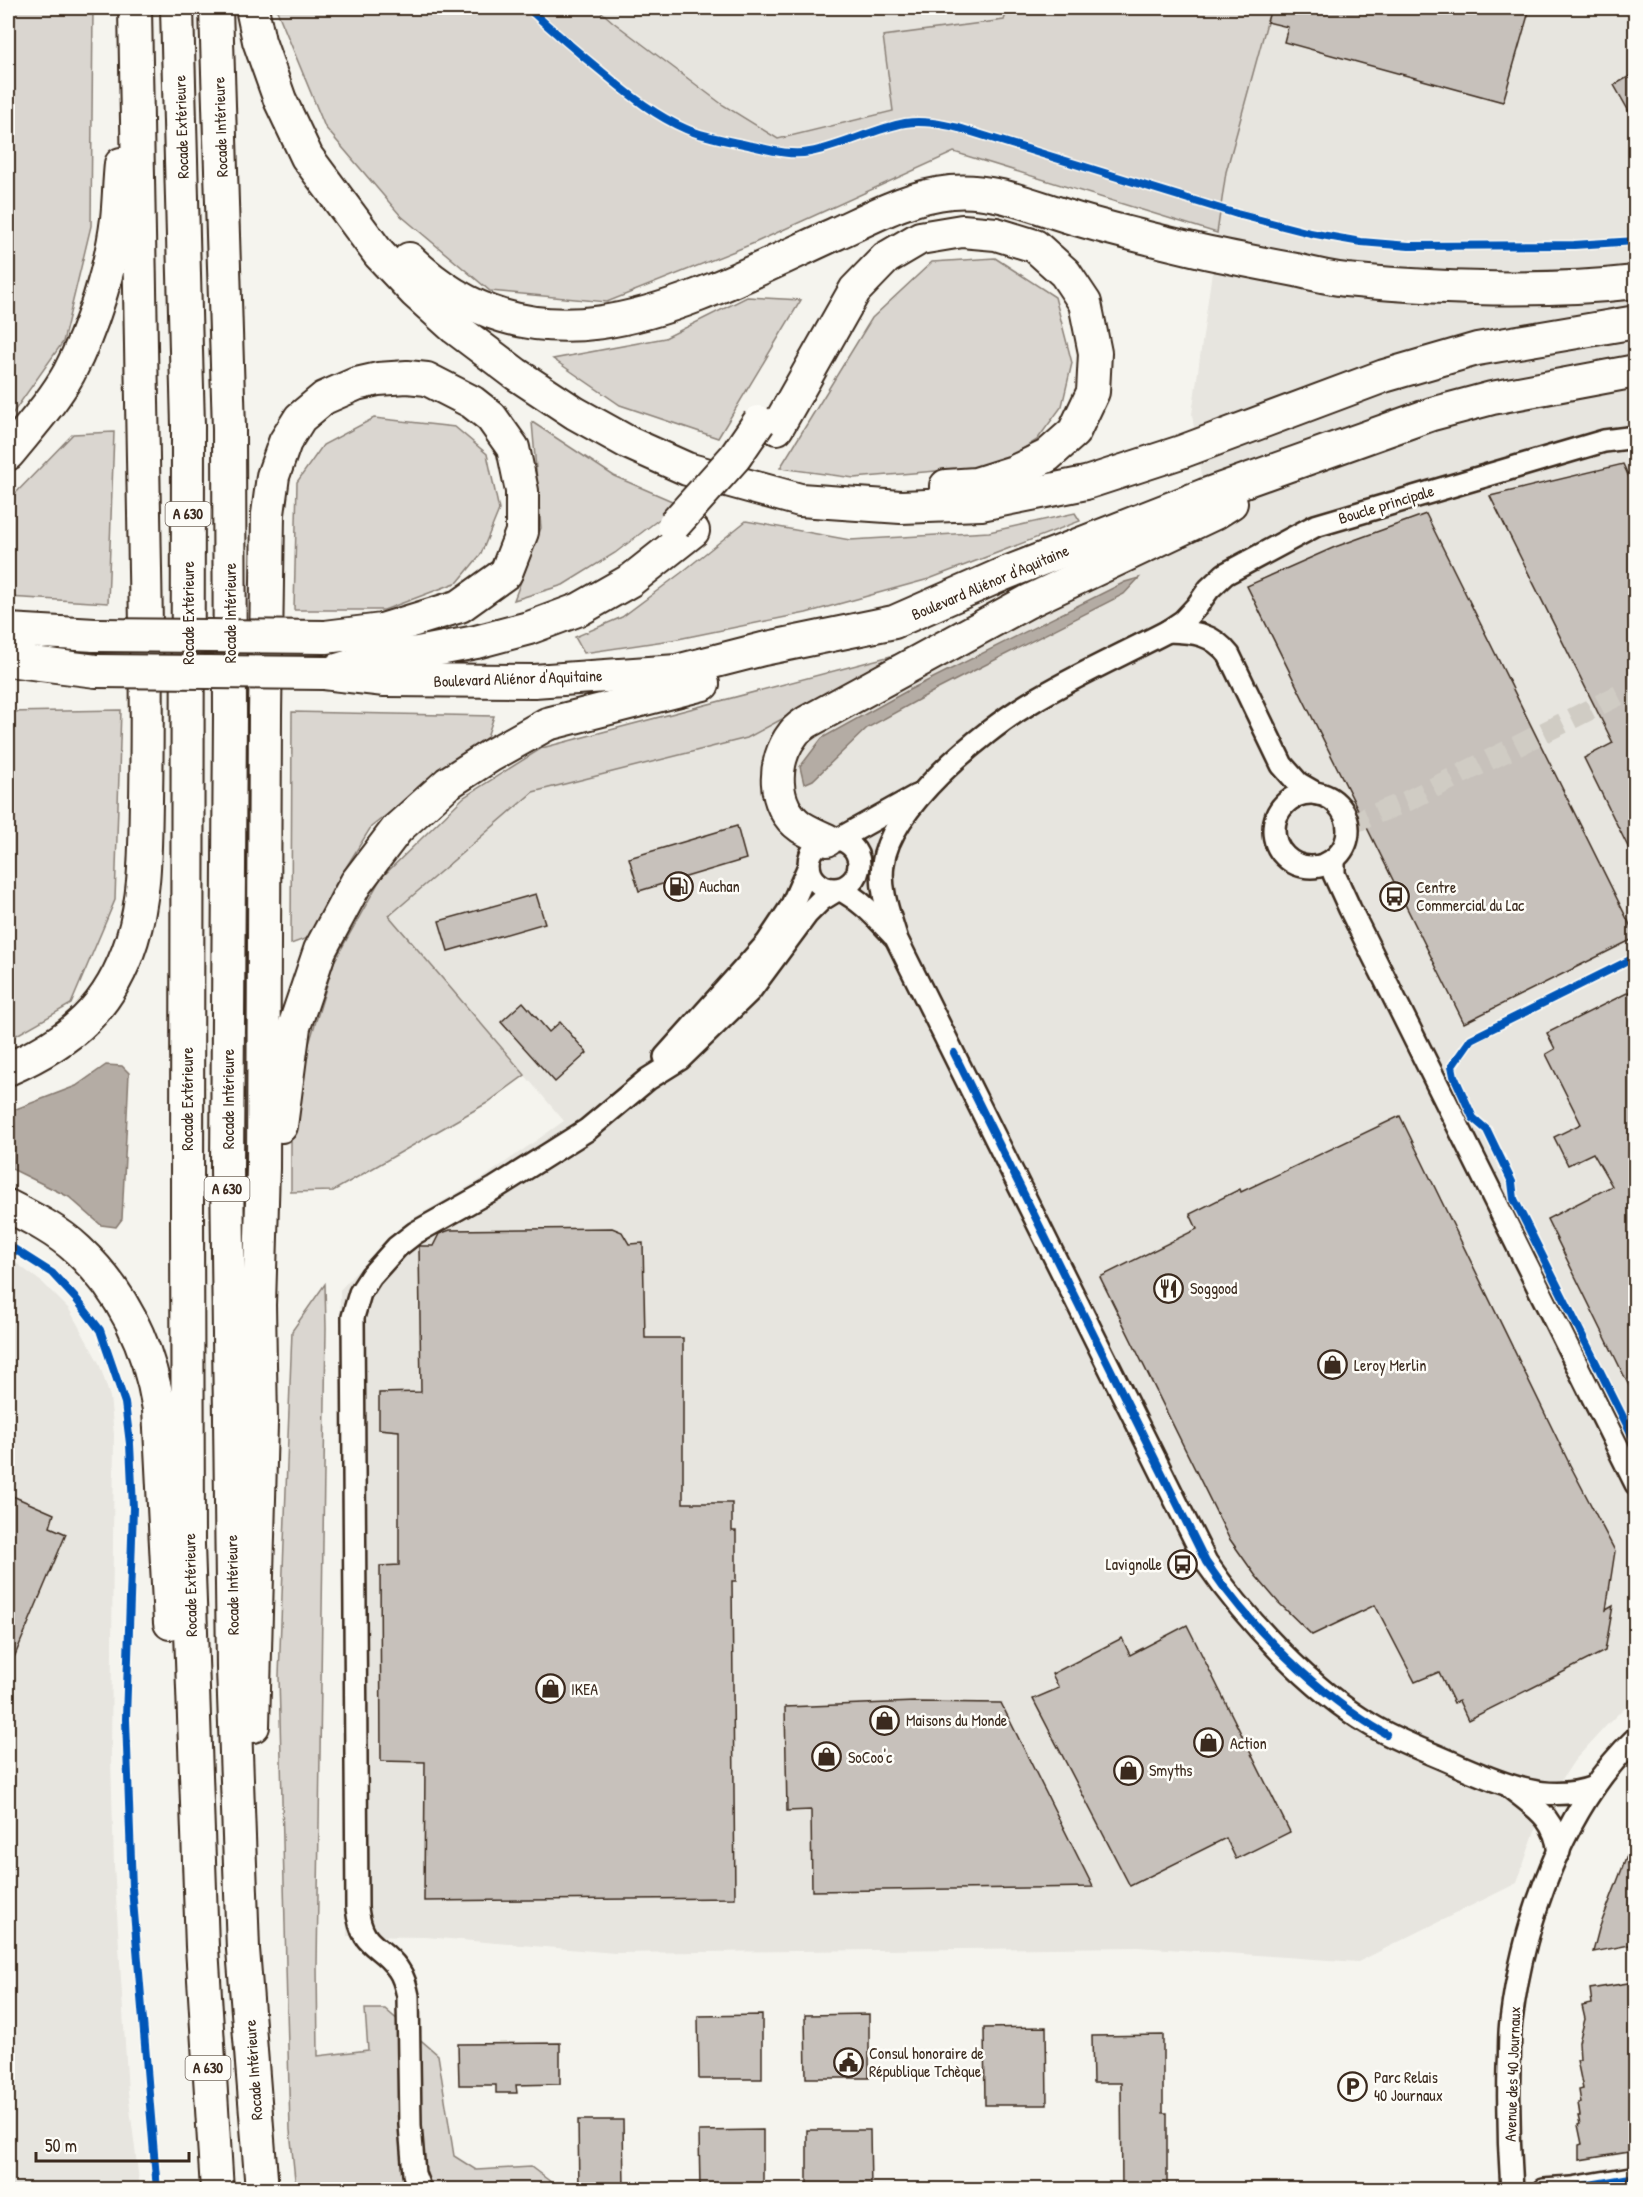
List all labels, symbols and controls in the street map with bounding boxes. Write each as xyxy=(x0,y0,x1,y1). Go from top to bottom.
street label: Rocade Extérieure xyxy=(168,74,194,179)
street label: Rocade Intérieure xyxy=(207,76,233,178)
street label: Boucle principale xyxy=(1336,479,1437,529)
road number: A 630 xyxy=(166,502,210,526)
street label: Boulevard Aliénor d'Aquitaine xyxy=(908,539,1073,625)
street label: Rocade Extérieure xyxy=(177,561,199,665)
street label: Rocade Intérieure xyxy=(219,562,241,663)
street label: Boulevard Aliénor d'Aquitaine xyxy=(433,664,603,692)
fuel station icon: Auchan xyxy=(662,870,694,902)
place label: Auchan xyxy=(699,875,740,897)
place label: Centre Commercial du Lac xyxy=(1416,876,1525,916)
bus stop icon: Centre Commercial du Lac xyxy=(1379,880,1411,912)
street label: Rocade Extérieure xyxy=(176,1047,198,1151)
street label: Rocade Intérieure xyxy=(217,1048,239,1149)
road number: A 630 xyxy=(204,1177,250,1201)
restaurant icon: Soggood xyxy=(1153,1272,1185,1304)
place label: Soggood xyxy=(1190,1277,1237,1299)
shop icon: Leroy Merlin xyxy=(1317,1349,1349,1381)
place label: Leroy Merlin xyxy=(1354,1354,1427,1376)
street label: Rocade Extérieure xyxy=(178,1532,202,1637)
street label: Rocade Intérieure xyxy=(220,1534,244,1635)
bus stop icon: Lavignolle xyxy=(1167,1548,1199,1580)
place label: Lavignolle xyxy=(1106,1553,1163,1575)
shop icon: IKEA xyxy=(534,1673,566,1705)
place label: IKEA xyxy=(571,1678,598,1700)
shop icon: Maisons du Monde xyxy=(869,1704,901,1736)
place label: Maisons du Monde xyxy=(906,1709,1008,1731)
shop icon: Action xyxy=(1193,1727,1225,1759)
place label: Action xyxy=(1230,1732,1267,1754)
shop icon: SoCoo'c xyxy=(811,1741,843,1773)
place label: SoCoo'c xyxy=(848,1746,893,1768)
shop icon: Smyths xyxy=(1112,1754,1144,1786)
place label: Smyths xyxy=(1149,1759,1192,1781)
street label: Avenue des 40 Journaux xyxy=(1499,2006,1525,2142)
street label: Rocade Intérieure xyxy=(238,2019,267,2121)
place label: Consul honoraire de République Tchèque xyxy=(869,2042,984,2082)
public building icon: Consul honoraire de République Tchèque xyxy=(832,2046,864,2078)
road number: A 630 xyxy=(186,2056,230,2080)
place label: Parc Relais 40 Journaux xyxy=(1374,2066,1443,2106)
parking icon: Parc Relais 40 Journaux xyxy=(1337,2070,1369,2102)
scale bar xyxy=(36,2125,189,2163)
text: 50 m xyxy=(45,2133,77,2158)

